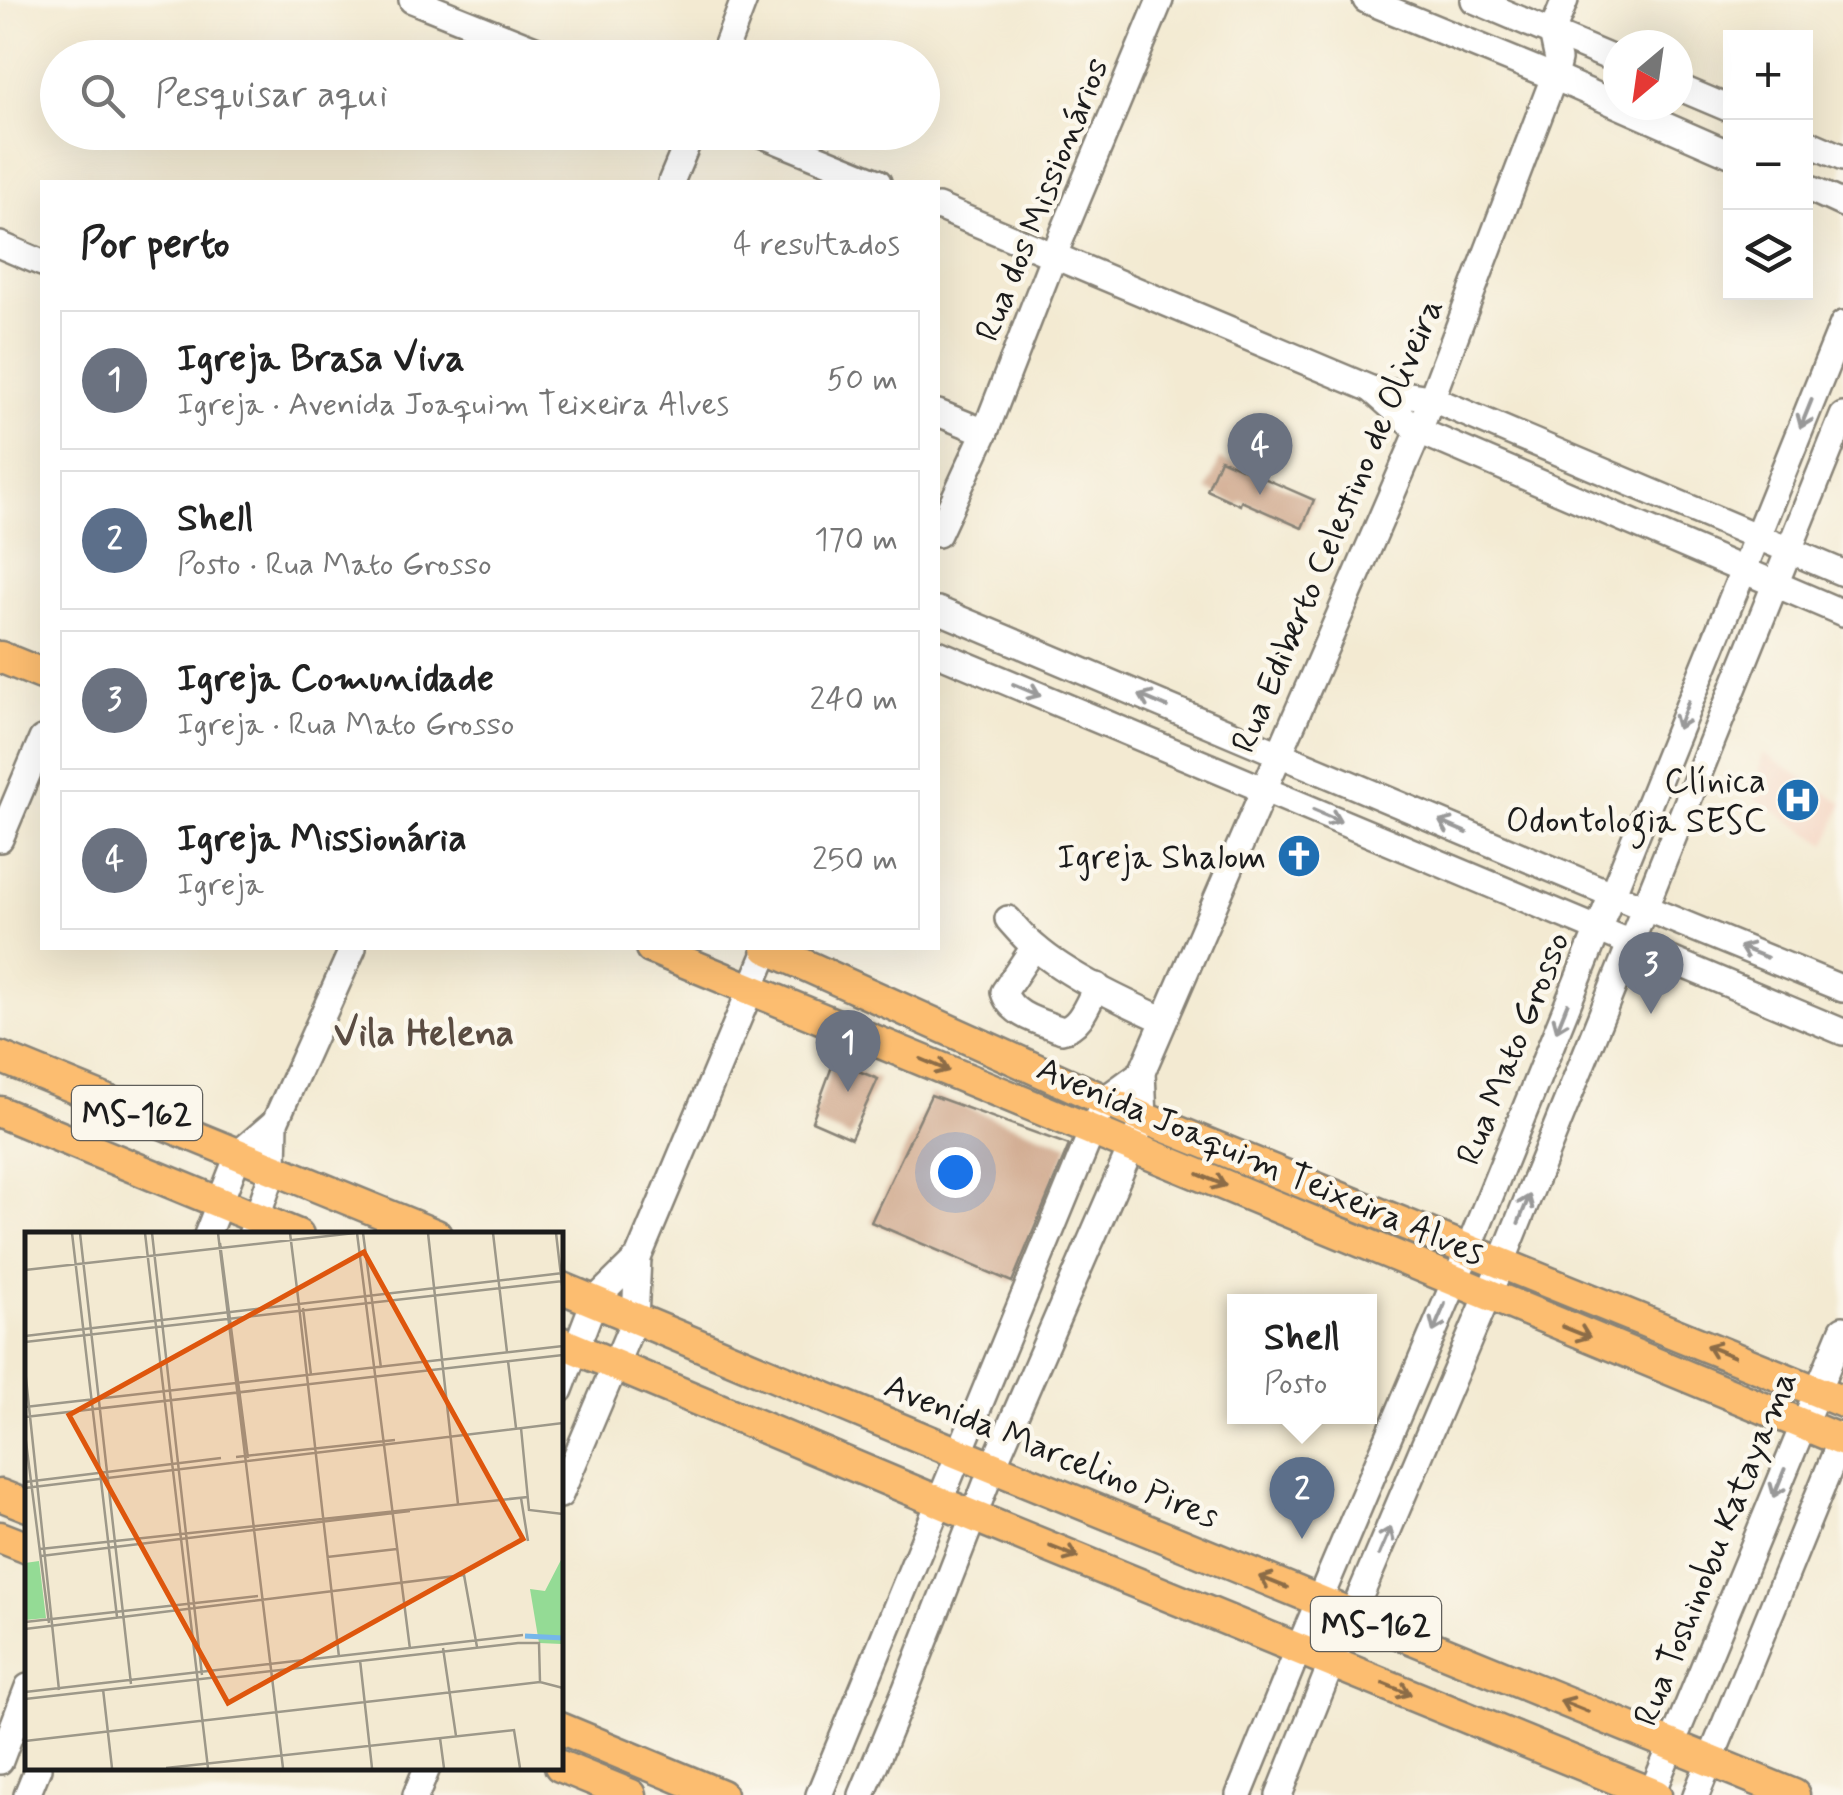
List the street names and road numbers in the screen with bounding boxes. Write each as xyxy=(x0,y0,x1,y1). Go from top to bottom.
street label: Rua dos Missionários xyxy=(965,51,1121,348)
street label: Rua Ediberto Celestino de Oliveira xyxy=(1221,291,1455,760)
street label: Rua Mato Grosso xyxy=(1446,925,1582,1172)
street label: Avenida Joaquim Teixeira Alves xyxy=(1029,1046,1491,1277)
road number: MS-162 xyxy=(72,1086,202,1140)
street label: Avenida Marcelino Pires xyxy=(877,1364,1225,1540)
street label: Rua Toshinobu Katayama xyxy=(1624,1364,1808,1733)
road number: MS-162 xyxy=(1311,1597,1441,1651)

